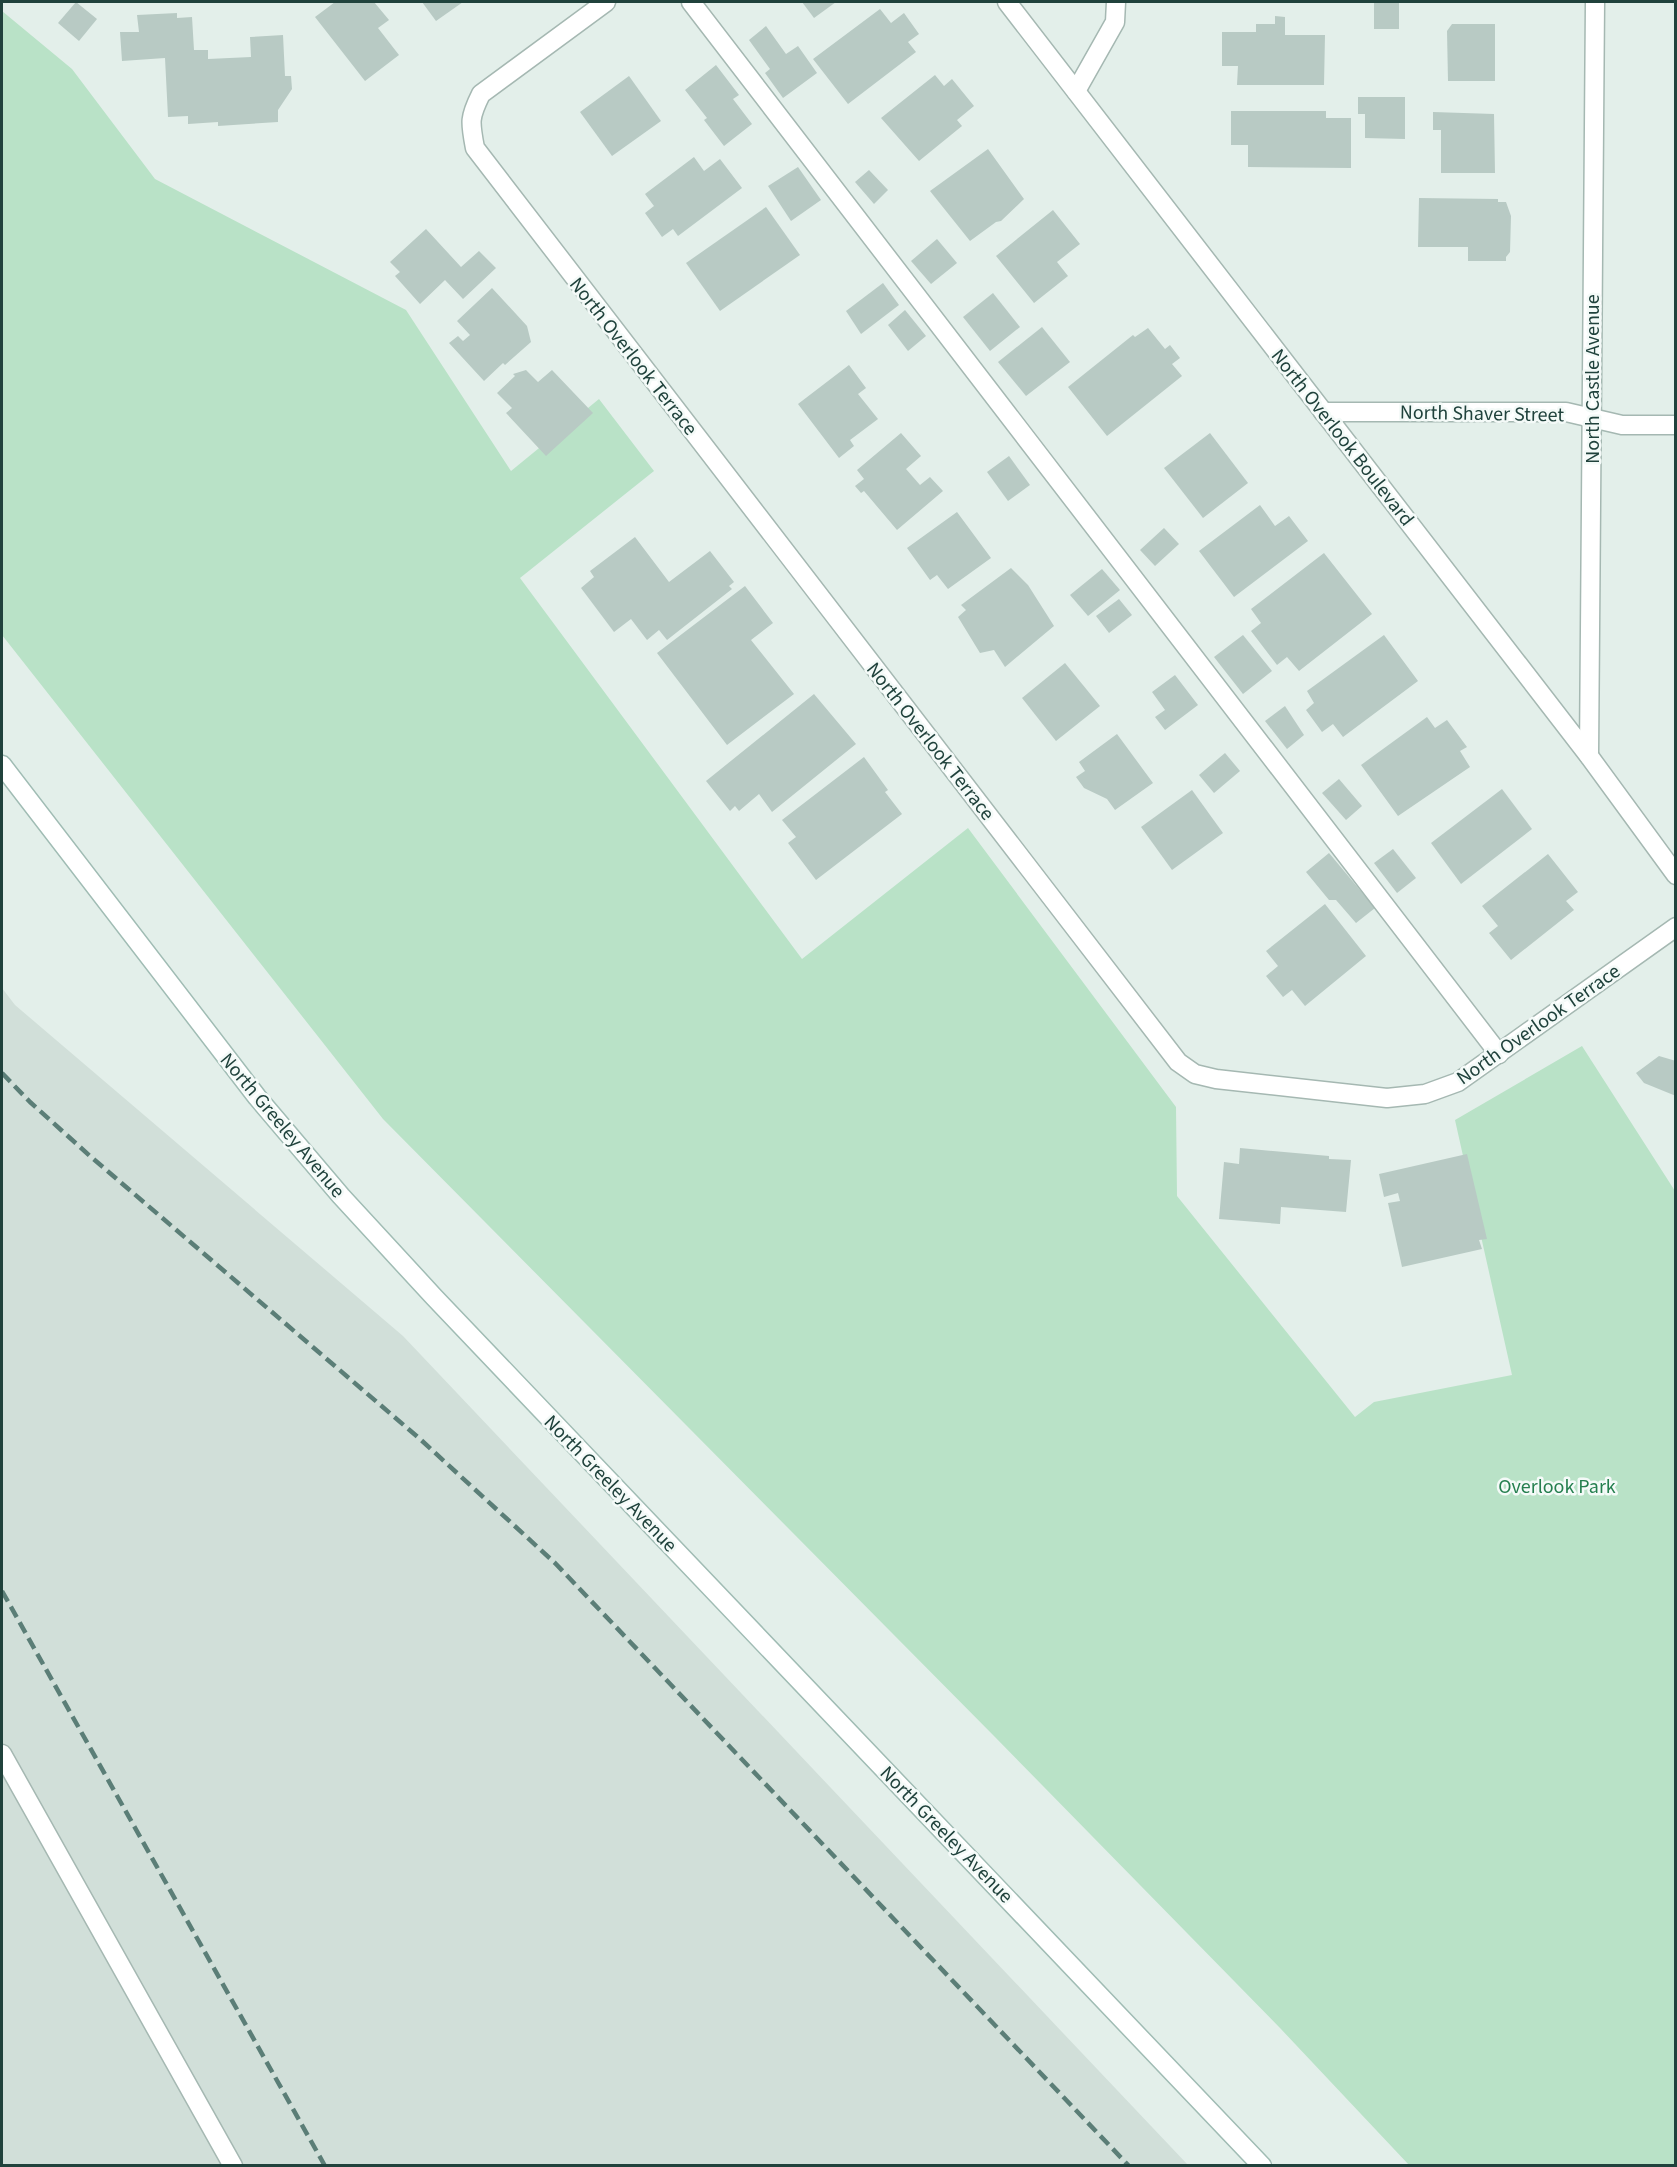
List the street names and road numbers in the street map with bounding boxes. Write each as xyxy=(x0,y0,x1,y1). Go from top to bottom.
street label: North Overlook Terrace xyxy=(562,272,704,442)
street label: North Castle Avenue xyxy=(1579,294,1607,464)
street label: North Overlook Boulevard xyxy=(1264,343,1420,532)
street label: North Shaver Street xyxy=(1400,399,1565,429)
street label: North Overlook Terrace xyxy=(859,657,1001,827)
street label: North Overlook Terrace xyxy=(1451,958,1626,1092)
street label: North Greeley Avenue xyxy=(213,1047,351,1204)
street label: North Greeley Avenue xyxy=(537,1409,683,1559)
street label: North Greeley Avenue xyxy=(873,1760,1019,1910)

